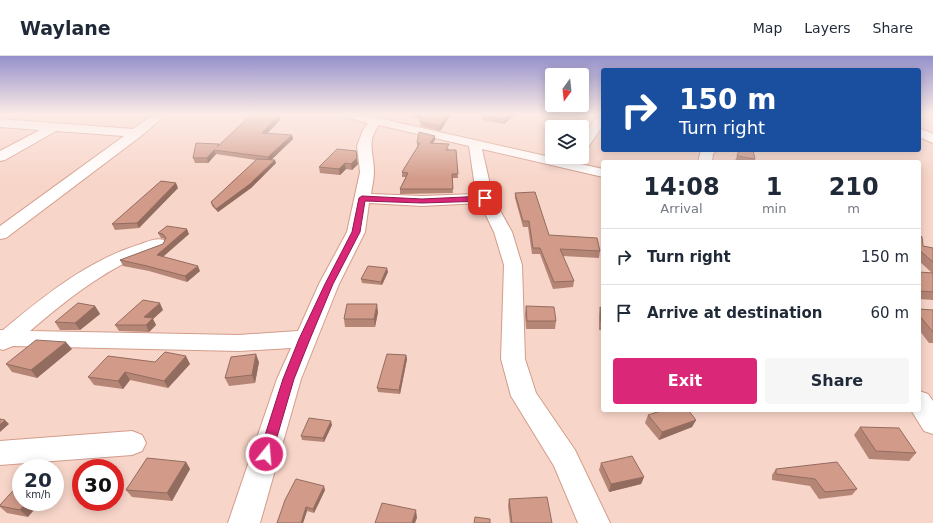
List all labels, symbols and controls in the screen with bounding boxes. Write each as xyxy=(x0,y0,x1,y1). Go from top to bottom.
text: Waylane xyxy=(20,17,111,39)
text: Map xyxy=(753,20,782,36)
text: Layers xyxy=(804,20,851,36)
text: Share xyxy=(873,20,913,36)
north arrow xyxy=(545,68,589,112)
map controls xyxy=(545,68,589,164)
text: 150 m xyxy=(679,83,776,116)
icon: right xyxy=(613,84,665,136)
text: Turn right xyxy=(679,117,765,138)
button: layers xyxy=(545,120,589,164)
text: 14:08 xyxy=(643,173,720,201)
text: 1 xyxy=(766,173,782,201)
text: 210 xyxy=(829,173,879,201)
pin xyxy=(468,181,502,215)
icon: arrive xyxy=(474,187,496,209)
text: Arrival xyxy=(660,201,703,216)
text: min xyxy=(762,201,786,216)
text: m xyxy=(847,201,860,216)
icon: right xyxy=(613,246,635,268)
text: Turn right xyxy=(647,248,731,266)
text: 150 m xyxy=(861,248,909,266)
icon: arrive xyxy=(613,302,635,324)
text: Arrive at destination xyxy=(647,304,822,322)
text: 60 m xyxy=(871,304,909,322)
button: Exit xyxy=(613,358,757,404)
button: Share xyxy=(765,358,909,404)
position arrow xyxy=(245,433,287,475)
speed limit sign: 30 xyxy=(72,459,124,511)
text: 20 xyxy=(24,468,52,492)
text: km/h xyxy=(25,489,51,500)

